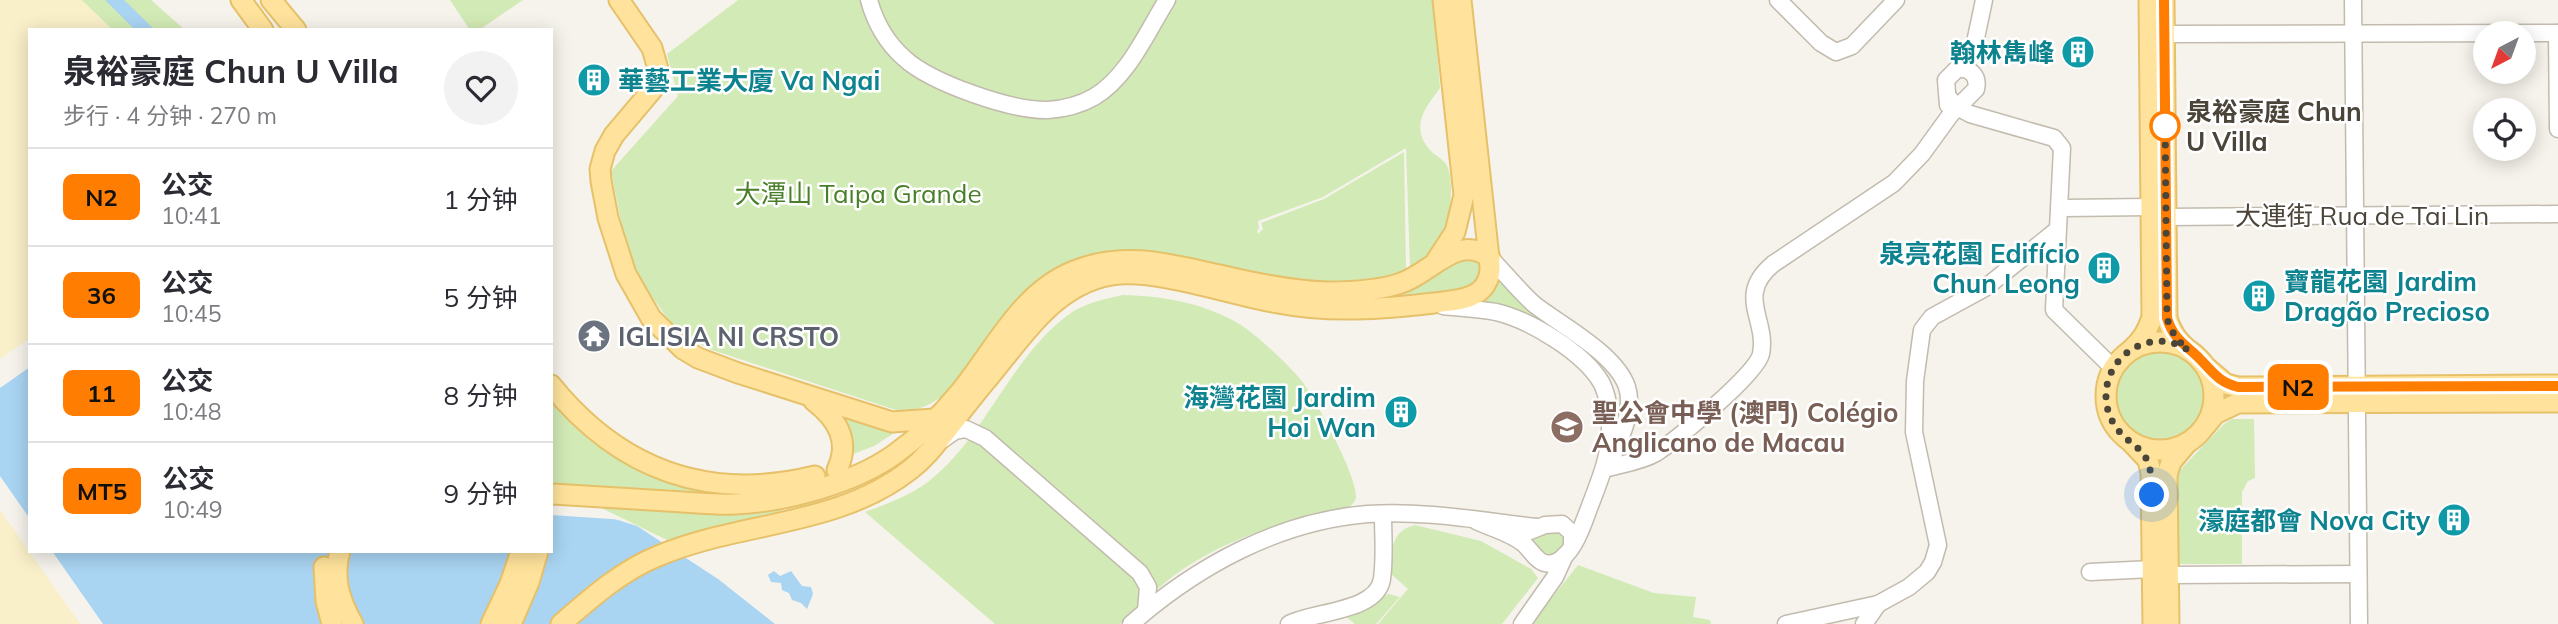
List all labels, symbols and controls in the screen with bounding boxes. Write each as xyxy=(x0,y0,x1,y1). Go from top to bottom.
north arrow xyxy=(2473,21,2536,84)
map controls xyxy=(2473,21,2536,161)
building icon: 翰林雋峰 xyxy=(2059,33,2097,71)
place label: 翰林雋峰 xyxy=(1950,36,2054,69)
text: 泉裕豪庭 Chun U Villa xyxy=(63,50,399,91)
button: heart xyxy=(444,51,518,125)
building icon: 華藝工業大廈 Va Ngai xyxy=(575,61,613,99)
place label: 華藝工業大廈 Va Ngai xyxy=(618,64,880,97)
place label: 泉裕豪庭 Chun U Villa xyxy=(2186,95,2362,158)
button: locate xyxy=(2473,98,2536,161)
text: 步行 · 4 分钟 · 270 m xyxy=(63,101,277,130)
marker: 泉裕豪庭 Chun U Villa xyxy=(2150,111,2180,141)
text: 公交 xyxy=(161,168,213,201)
park label: 大潭山 Taipa Grande xyxy=(734,177,982,210)
text: N2 xyxy=(85,182,118,212)
text: 1 分钟 xyxy=(444,183,518,216)
street label: 大連街 Rua de Tai Lin xyxy=(2235,199,2489,232)
text: 10:41 xyxy=(161,201,221,230)
place label: 泉亮花園 Edifício Chun Leong xyxy=(1879,237,2080,300)
building icon: 泉亮花園 Edifício Chun Leong xyxy=(2085,249,2123,287)
place label: 寶龍花園 Jardim Dragão Precioso xyxy=(2284,265,2490,328)
text: 公交 xyxy=(161,266,213,299)
building icon: 寶龍花園 Jardim Dragão Precioso xyxy=(2240,277,2278,315)
text: 36 xyxy=(87,280,116,310)
text: 5 分钟 xyxy=(444,281,518,314)
text: 10:45 xyxy=(161,299,221,328)
temple icon: IGLISIA NI CRSTO xyxy=(575,317,613,355)
place label: IGLISIA NI CRSTO xyxy=(618,320,839,353)
text: 公交 xyxy=(161,364,213,397)
line badge: N2 xyxy=(2266,364,2330,410)
text: N2 xyxy=(2282,372,2314,402)
text: 11 xyxy=(87,378,116,408)
text: 8 分钟 xyxy=(444,379,518,412)
place label: 海灣花園 Jardim Hoi Wan xyxy=(1183,381,1376,444)
building icon: 海灣花園 Jardim Hoi Wan xyxy=(1382,393,1420,431)
place label: 聖公會中學 (澳門) Colégio Anglicano de Macau xyxy=(1592,396,1898,459)
text: 10:48 xyxy=(161,397,221,426)
school or university icon: 聖公會中學 (澳門) Colégio Anglicano de Macau xyxy=(1548,408,1586,446)
text: 公交 xyxy=(162,462,214,495)
text: MT5 xyxy=(77,476,127,506)
text: 9 分钟 xyxy=(444,477,518,510)
your location xyxy=(2134,477,2169,512)
text: 10:49 xyxy=(162,495,223,524)
building icon: 濠庭都會 Nova City xyxy=(2435,501,2473,539)
place label: 濠庭都會 Nova City xyxy=(2198,504,2431,537)

